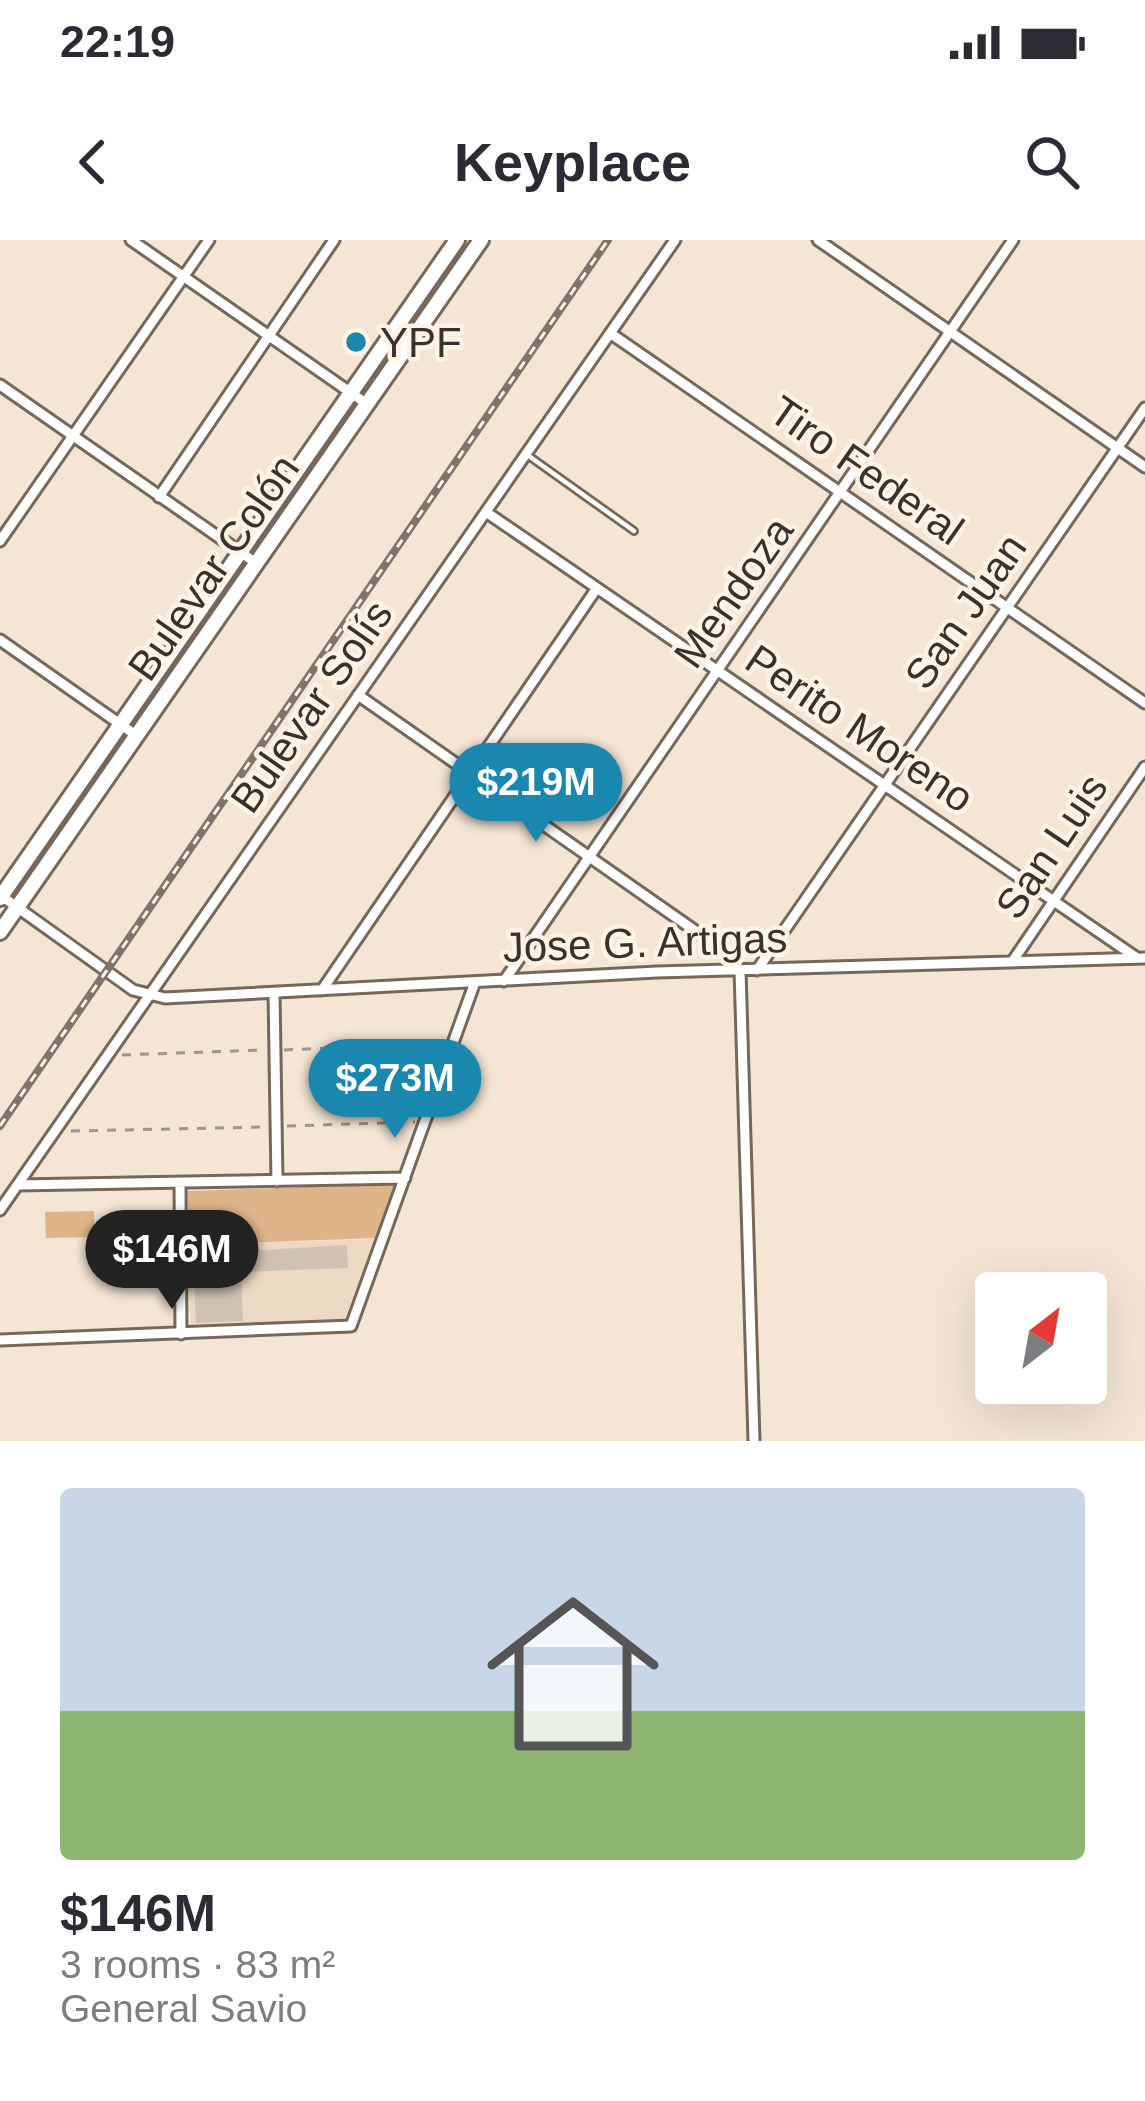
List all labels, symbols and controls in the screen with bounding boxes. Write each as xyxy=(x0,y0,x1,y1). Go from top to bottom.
text: 22:19 xyxy=(60,16,175,67)
icon: back xyxy=(60,129,126,195)
icon: search xyxy=(1019,129,1085,195)
text: Keyplace xyxy=(454,132,691,192)
place label: YPF xyxy=(380,319,462,366)
marker: YPF xyxy=(343,329,369,355)
street label: Tiro Federal xyxy=(761,387,972,554)
street label: Bulevar Colón xyxy=(119,446,308,689)
street label: Mendoza xyxy=(665,508,803,677)
street label: San Juan xyxy=(895,525,1036,697)
street label: Bulevar Solís xyxy=(221,591,402,821)
street label: Perito Moreno xyxy=(737,635,982,822)
pin: $219M xyxy=(452,743,620,845)
text: $219M xyxy=(476,760,596,803)
street label: San Luis xyxy=(986,765,1117,927)
street label: Jose G. Artigas xyxy=(502,914,788,971)
pin: $273M xyxy=(311,1039,479,1141)
text: $273M xyxy=(335,1056,455,1099)
pin: $146M xyxy=(88,1210,256,1312)
text: $146M xyxy=(112,1227,232,1270)
north arrow xyxy=(975,1272,1107,1404)
map controls xyxy=(975,1272,1107,1404)
icon: home xyxy=(465,1566,681,1782)
text: $146M xyxy=(60,1885,216,1942)
text: 3 rooms · 83 m² xyxy=(60,1943,335,1986)
text: General Savio xyxy=(60,1987,307,2030)

